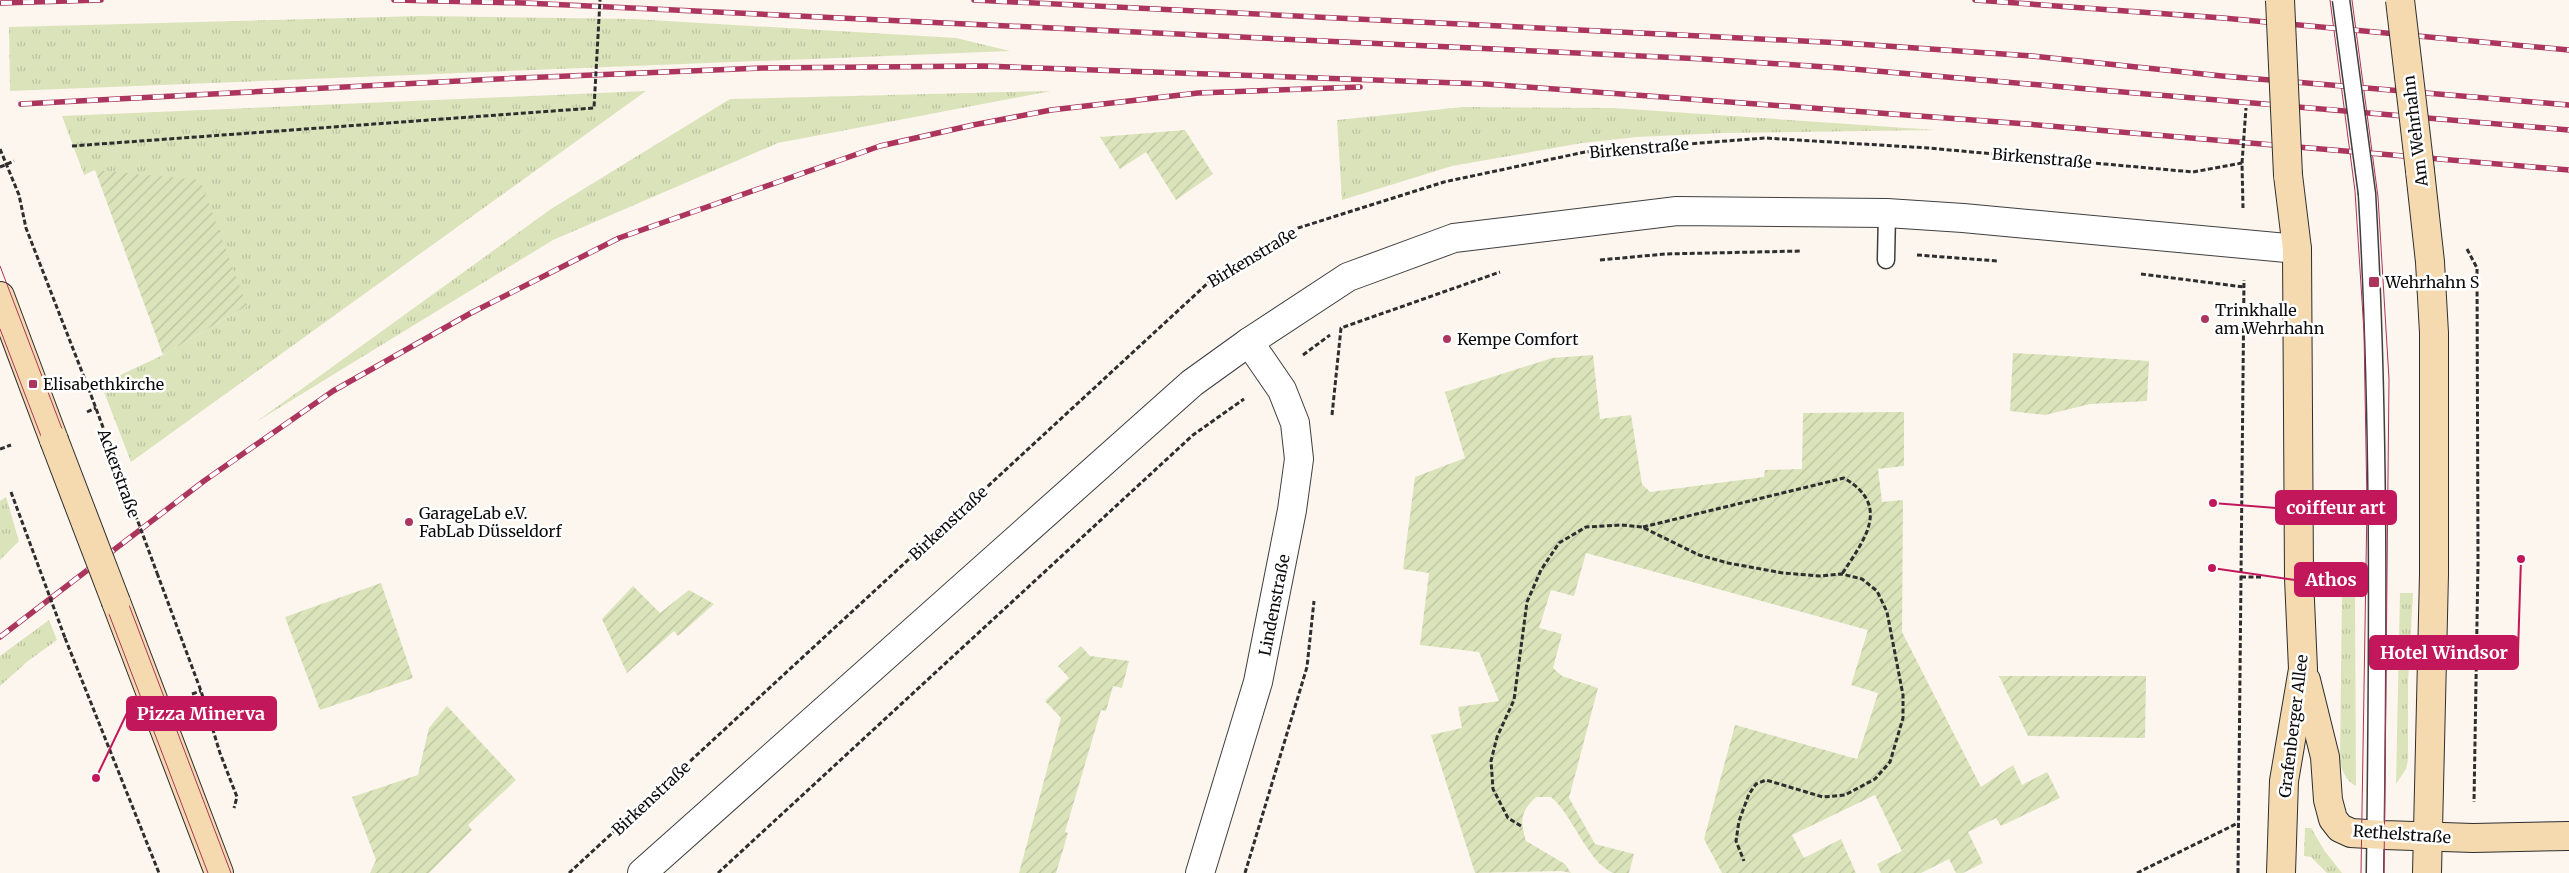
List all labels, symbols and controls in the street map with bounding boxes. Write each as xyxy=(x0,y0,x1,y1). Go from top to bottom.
street label: Am Wehrhahn xyxy=(2398,74,2432,189)
street label: Birkenstraße xyxy=(1588,134,1690,162)
street label: Birkenstraße xyxy=(1991,144,2093,172)
street label: Birkenstraße xyxy=(1204,223,1300,291)
place label: Wehrhahn S xyxy=(2384,272,2479,292)
marker: Wehrhahn S xyxy=(2367,275,2381,289)
place label: Trinkhalle am Wehrhahn xyxy=(2215,300,2325,338)
marker: Trinkhalle am Wehrhahn xyxy=(2199,313,2211,325)
place label: Kempe Comfort xyxy=(1457,329,1579,349)
marker: Kempe Comfort xyxy=(1441,333,1453,345)
place label: Elisabethkirche xyxy=(43,374,164,394)
marker: Elisabethkirche xyxy=(27,378,39,390)
street label: Ackerstraße xyxy=(93,425,144,520)
street label: Birkenstraße xyxy=(905,482,991,564)
callout: coiffeur art xyxy=(2276,491,2396,524)
text: coiffeur art xyxy=(2286,496,2387,519)
place label: GarageLab e.V. FabLab Düsseldorf xyxy=(419,503,562,541)
marker: GarageLab e.V. FabLab Düsseldorf xyxy=(403,516,415,528)
street label: Lindenstraße xyxy=(1254,552,1294,658)
callout: Athos xyxy=(2295,563,2367,596)
text: Athos xyxy=(2304,568,2357,591)
callout: Hotel Windsor xyxy=(2370,636,2518,669)
text: Hotel Windsor xyxy=(2380,641,2508,664)
street label: Grafenberger Allee xyxy=(2274,653,2312,799)
callout: Pizza Minerva xyxy=(127,697,276,730)
text: Pizza Minerva xyxy=(137,702,265,725)
street label: Birkenstraße xyxy=(608,757,694,839)
street label: Rethelstraße xyxy=(2352,821,2452,847)

